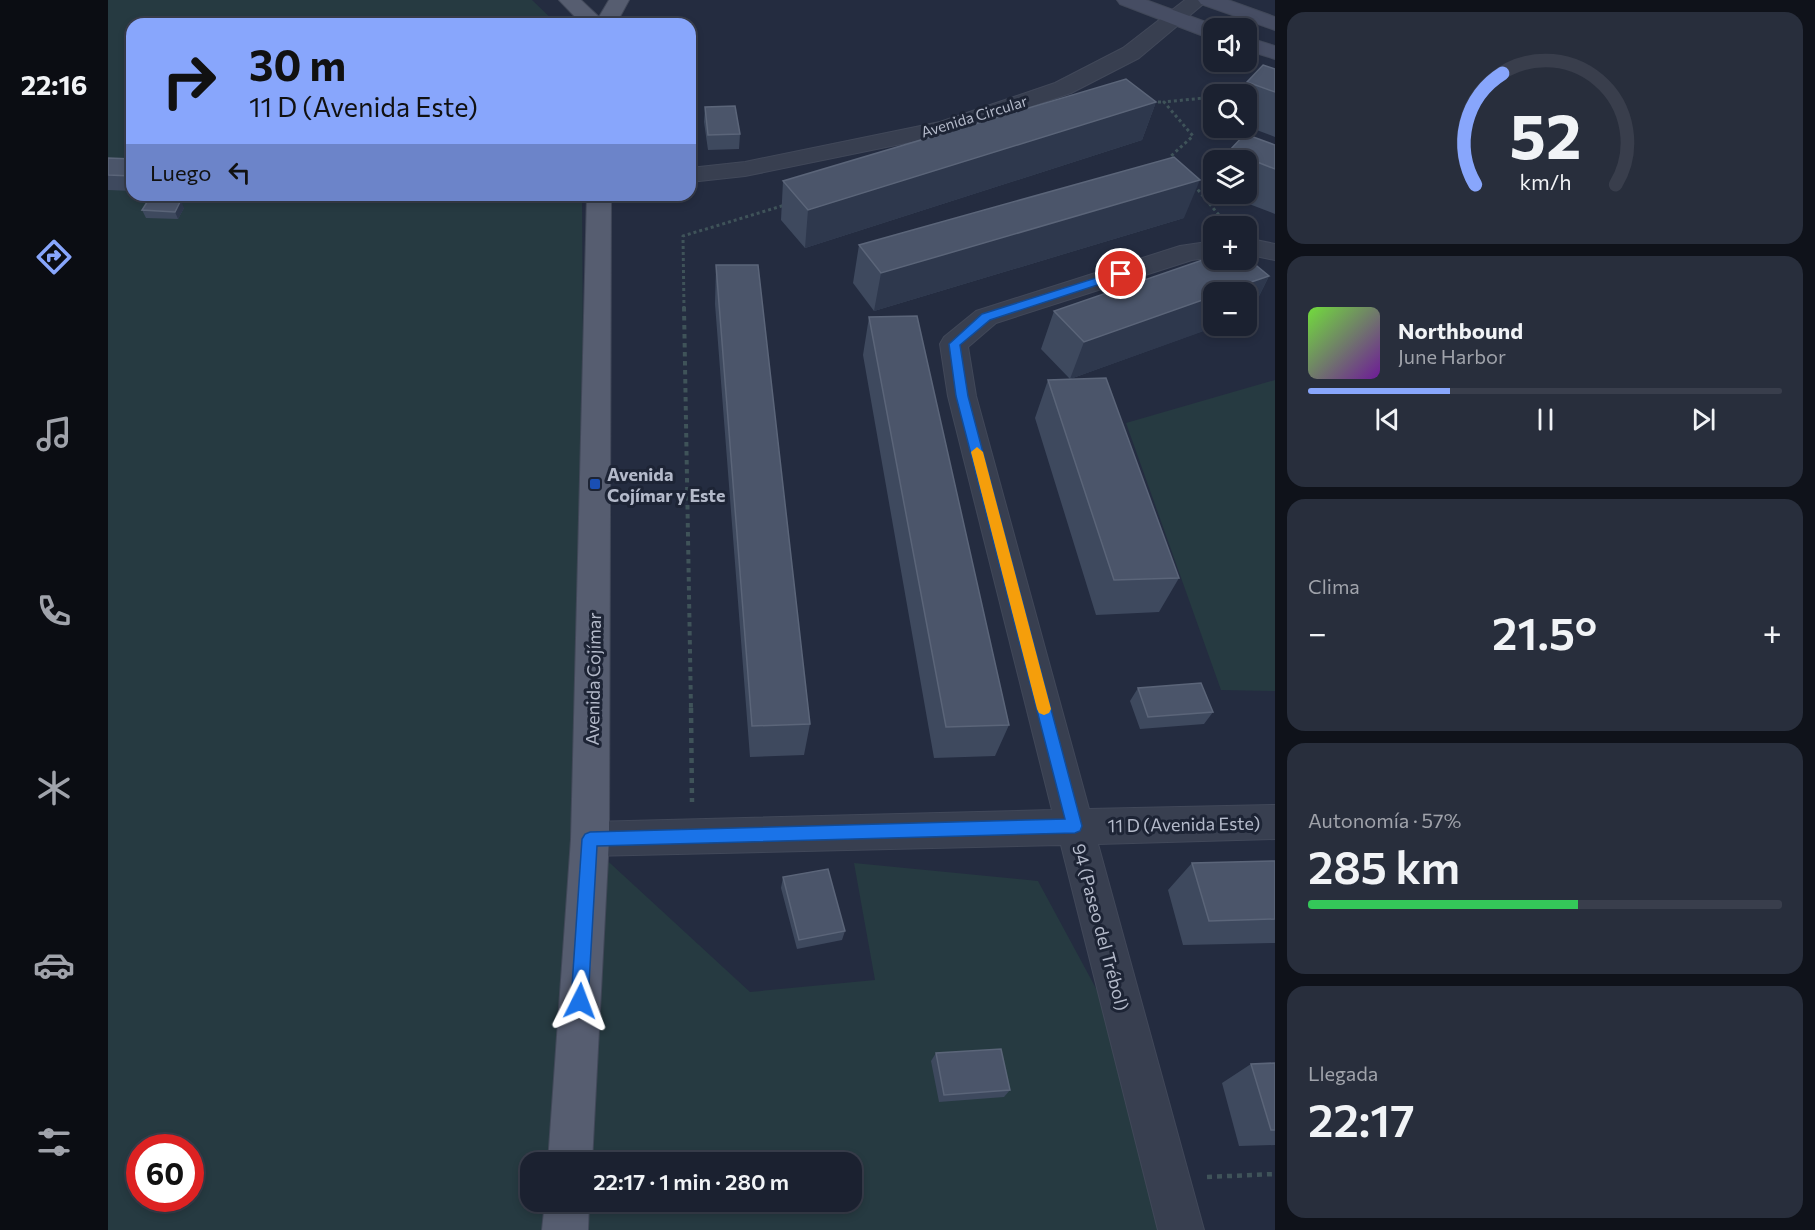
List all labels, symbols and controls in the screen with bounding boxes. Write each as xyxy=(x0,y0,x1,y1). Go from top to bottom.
map controls xyxy=(1203,18,1257,336)
button: sound xyxy=(1203,18,1257,72)
text: 30 m xyxy=(249,38,346,90)
icon: right xyxy=(150,42,228,120)
text: 22:16 xyxy=(21,68,87,101)
button: search xyxy=(1203,84,1257,138)
text: 11 D (Avenida Este) xyxy=(249,90,478,123)
street label: Avenida Circular xyxy=(919,91,1029,141)
text: 52 xyxy=(1509,96,1581,172)
button: layers xyxy=(1203,150,1257,204)
icon: left xyxy=(223,156,256,189)
text: Luego xyxy=(150,159,211,186)
text: km/h xyxy=(1519,168,1571,194)
button: + xyxy=(1203,216,1257,270)
icon: directions xyxy=(33,236,75,278)
pin xyxy=(1095,248,1146,299)
icon: arrive xyxy=(1104,257,1137,290)
button: − xyxy=(1203,282,1257,336)
text: Northbound xyxy=(1398,317,1523,344)
text: June Harbor xyxy=(1398,344,1506,368)
icon: previous xyxy=(1371,403,1404,436)
icon: pause xyxy=(1529,403,1562,436)
icon: next xyxy=(1687,403,1720,436)
icon: music xyxy=(33,413,75,455)
place label: Avenida Cojímar y Este xyxy=(607,463,725,506)
marker: Avenida Cojímar y Este xyxy=(588,477,602,491)
text: Clima xyxy=(1308,574,1360,598)
icon: phone xyxy=(33,590,75,632)
text: 21.5° xyxy=(1492,604,1597,659)
text: − xyxy=(1308,611,1327,652)
text: + xyxy=(1763,611,1782,652)
street label: Avenida Cojímar xyxy=(581,612,605,746)
icon: climate xyxy=(33,767,75,809)
text: Autonomía · 57% xyxy=(1308,808,1461,832)
street label: 11 D (Avenida Este) xyxy=(1107,812,1261,836)
text: 285 km xyxy=(1308,838,1460,893)
street label: 94 (Paseo del Trébol) xyxy=(1068,841,1134,1013)
icon: car xyxy=(33,944,75,986)
position arrow xyxy=(548,969,612,1033)
text: Llegada xyxy=(1308,1061,1378,1085)
text: 22:17 xyxy=(1308,1091,1415,1146)
icon: filters xyxy=(33,1121,75,1163)
speed limit sign: 60 xyxy=(126,1134,204,1212)
text: 22:17 · 1 min · 280 m xyxy=(593,1168,789,1195)

